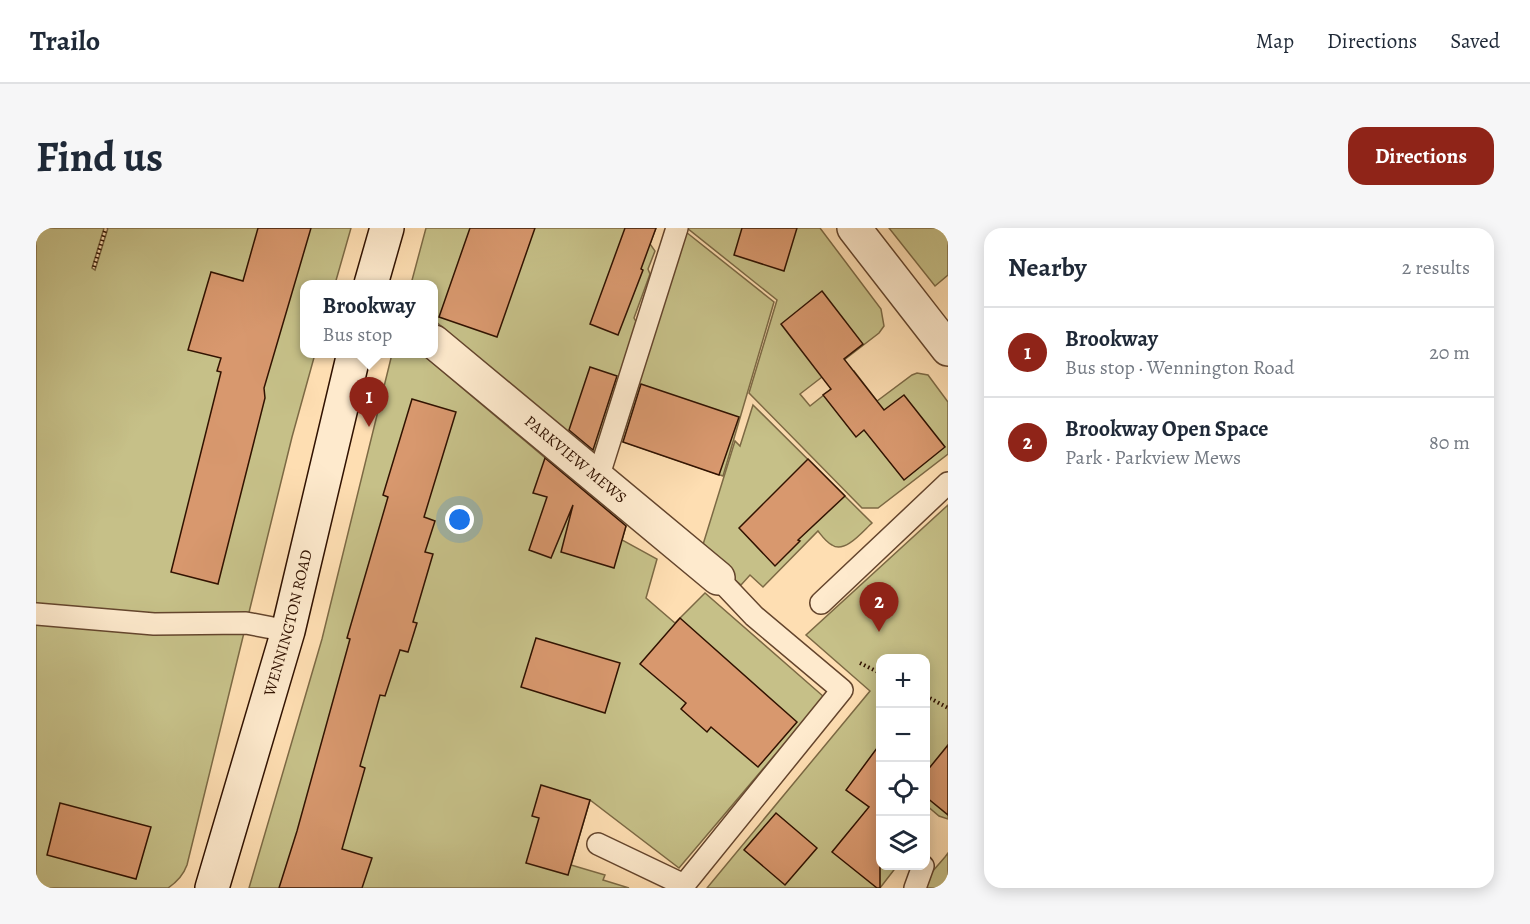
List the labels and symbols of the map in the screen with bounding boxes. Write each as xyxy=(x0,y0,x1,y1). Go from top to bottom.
pin: 1 xyxy=(350,378,388,427)
street label: PARKVIEW MEWS xyxy=(520,411,631,509)
your location xyxy=(445,505,474,534)
street label: WENNINGTON ROAD xyxy=(258,547,318,700)
pin: 2 xyxy=(860,582,898,632)

